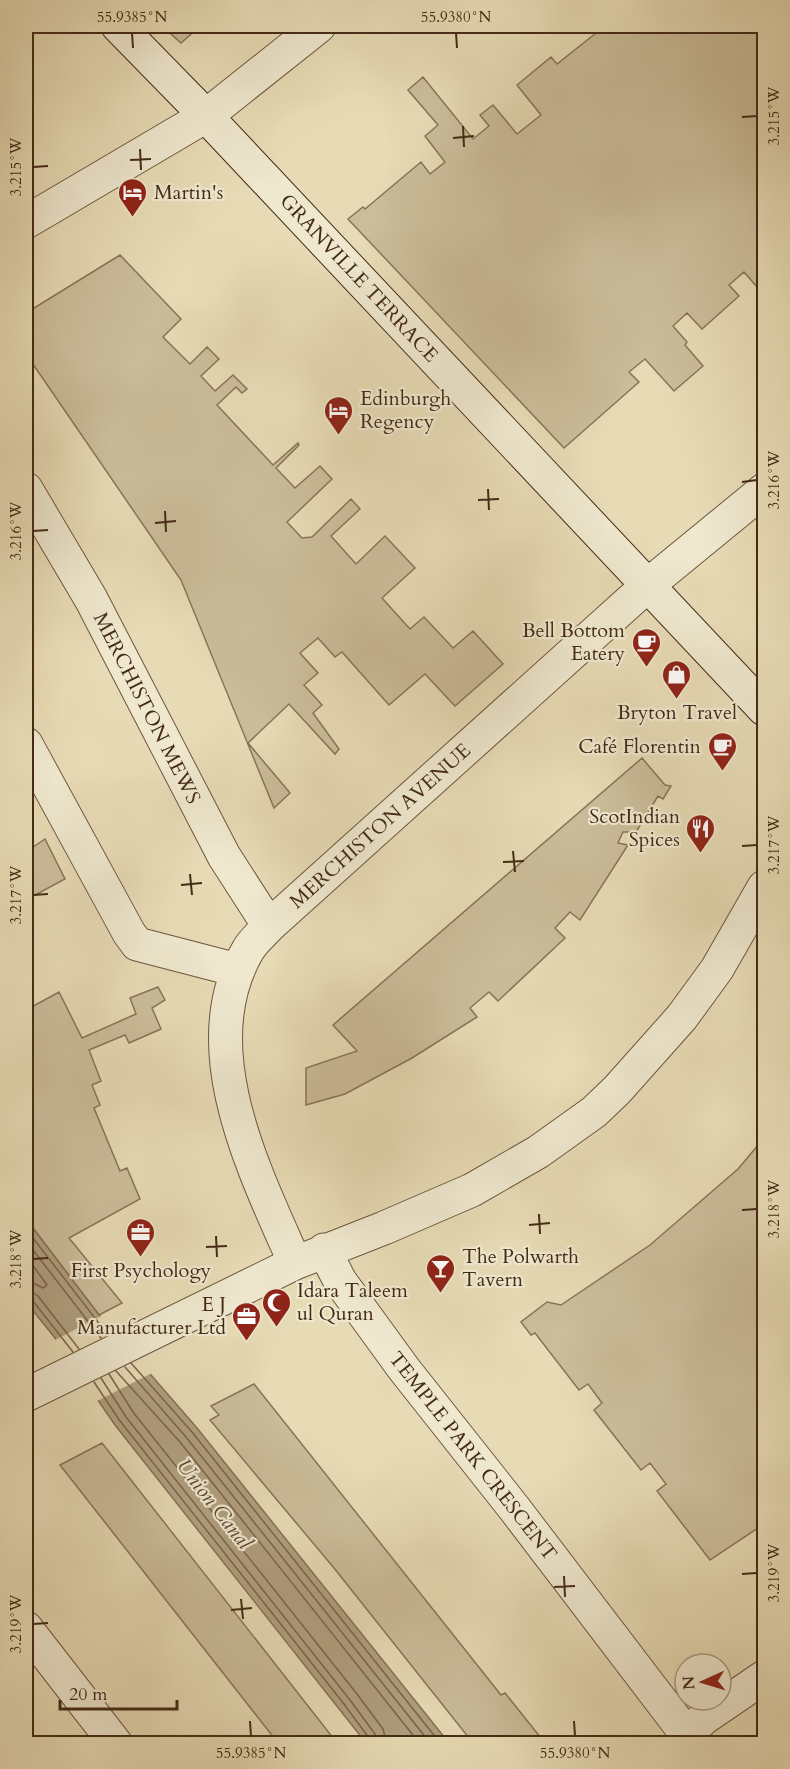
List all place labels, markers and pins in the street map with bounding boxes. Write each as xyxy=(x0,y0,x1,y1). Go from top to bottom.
hotel icon: Martin's xyxy=(117,176,149,218)
place label: Martin's xyxy=(154,179,223,206)
place label: Edinburgh Regency xyxy=(360,385,451,435)
hotel icon: Edinburgh Regency xyxy=(323,394,355,436)
place label: Bell Bottom Eatery xyxy=(522,617,625,667)
cafe icon: Bell Bottom Eatery xyxy=(630,626,662,668)
shop icon: Bryton Travel xyxy=(661,658,693,700)
place label: Bryton Travel xyxy=(617,699,737,726)
cafe icon: Café Florentin xyxy=(706,730,738,772)
place label: Café Florentin xyxy=(578,733,702,760)
place label: ScotIndian Spices xyxy=(589,803,681,853)
restaurant icon: ScotIndian Spices xyxy=(685,812,717,854)
office icon: First Psychology xyxy=(125,1216,157,1258)
place label: The Polwarth Tavern xyxy=(462,1243,579,1293)
bar icon: The Polwarth Tavern xyxy=(425,1252,457,1294)
place label: First Psychology xyxy=(71,1257,212,1284)
place label: Idara Taleem ul Quran xyxy=(297,1277,408,1327)
mosque icon: Idara Taleem ul Quran xyxy=(260,1286,292,1328)
place label: E J Manufacturer Ltd xyxy=(77,1291,226,1341)
office icon: E J Manufacturer Ltd xyxy=(231,1300,263,1342)

